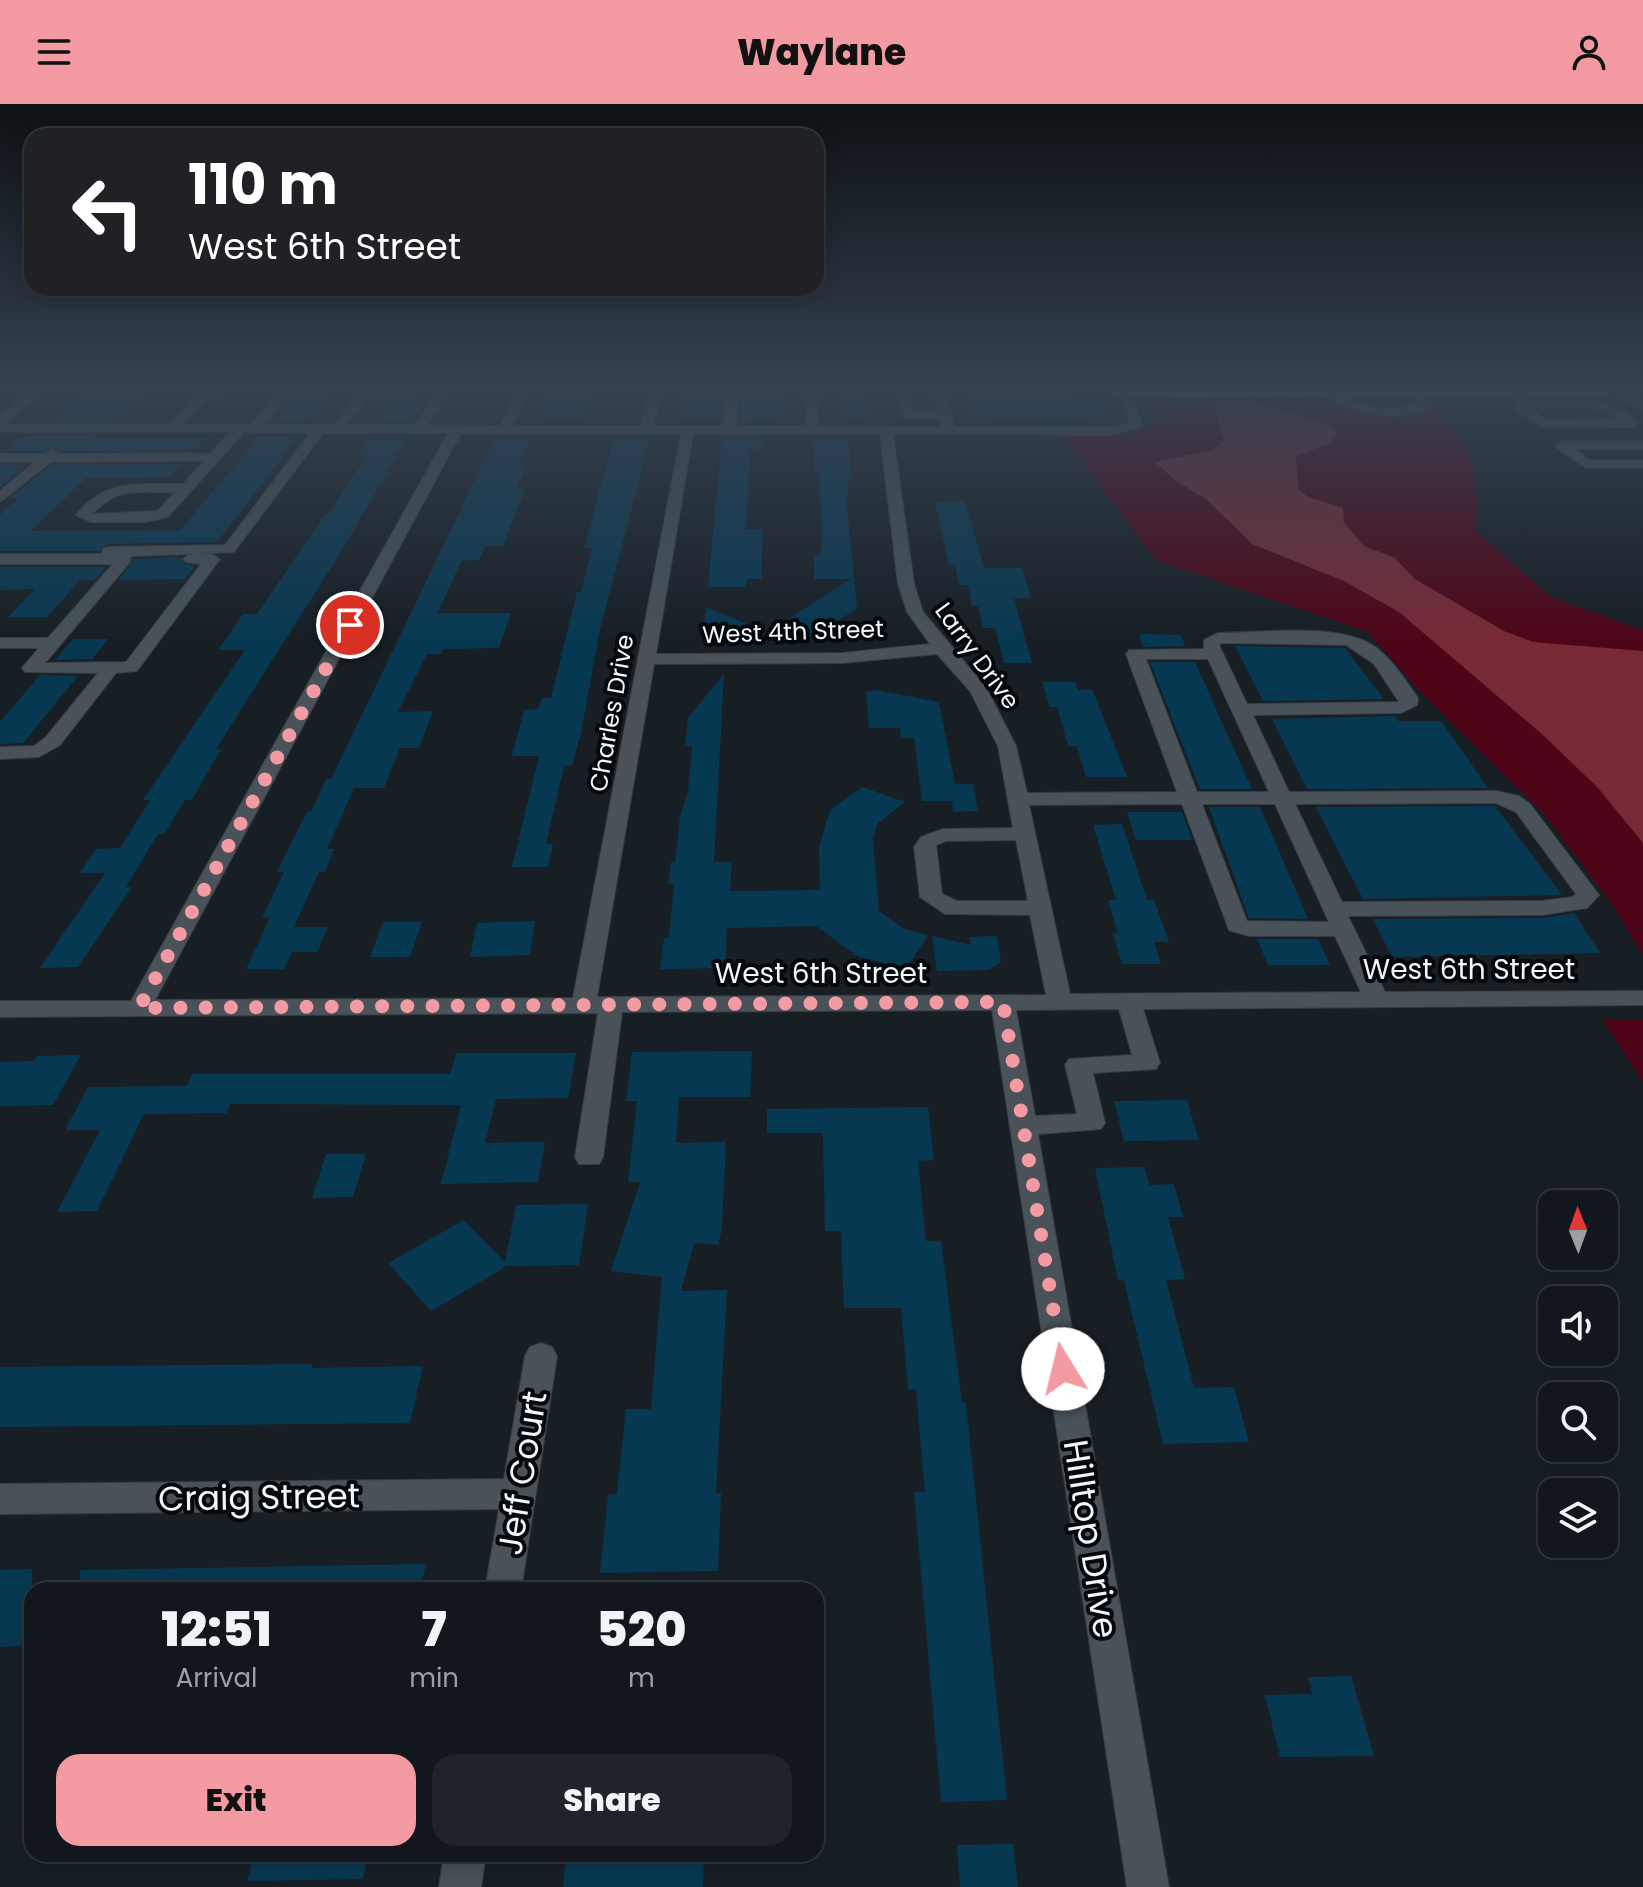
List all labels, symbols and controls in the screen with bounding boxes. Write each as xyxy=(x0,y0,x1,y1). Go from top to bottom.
text: Waylane xyxy=(737,27,906,78)
icon: menu xyxy=(32,30,76,74)
icon: person xyxy=(1567,30,1611,74)
text: 110 m xyxy=(188,145,338,224)
icon: left xyxy=(56,160,160,264)
text: West 6th Street xyxy=(188,221,461,272)
pin xyxy=(316,591,384,659)
street label: Larry Drive xyxy=(927,596,1027,716)
icon: arrive xyxy=(328,603,372,647)
street label: West 4th Street xyxy=(702,612,884,651)
street label: Charles Drive xyxy=(581,632,642,794)
street label: West 6th Street xyxy=(1363,950,1575,989)
street label: West 6th Street xyxy=(715,954,927,993)
north arrow xyxy=(1538,1190,1618,1270)
map controls xyxy=(1538,1190,1618,1558)
button: sound xyxy=(1538,1286,1618,1366)
position arrow xyxy=(1021,1327,1105,1411)
button: search xyxy=(1538,1382,1618,1462)
street label: Jeff Court xyxy=(485,1388,559,1558)
street label: Hilltop Drive xyxy=(1052,1436,1130,1642)
street label: Craig Street xyxy=(158,1471,360,1523)
button: layers xyxy=(1538,1478,1618,1558)
text: 12:51 xyxy=(161,1596,272,1663)
text: 7 xyxy=(421,1596,447,1663)
text: 520 xyxy=(596,1596,687,1663)
text: Arrival xyxy=(176,1660,258,1696)
text: min xyxy=(409,1660,459,1696)
text: m xyxy=(628,1660,655,1696)
button: Exit xyxy=(56,1754,416,1846)
button: Share xyxy=(432,1754,792,1846)

